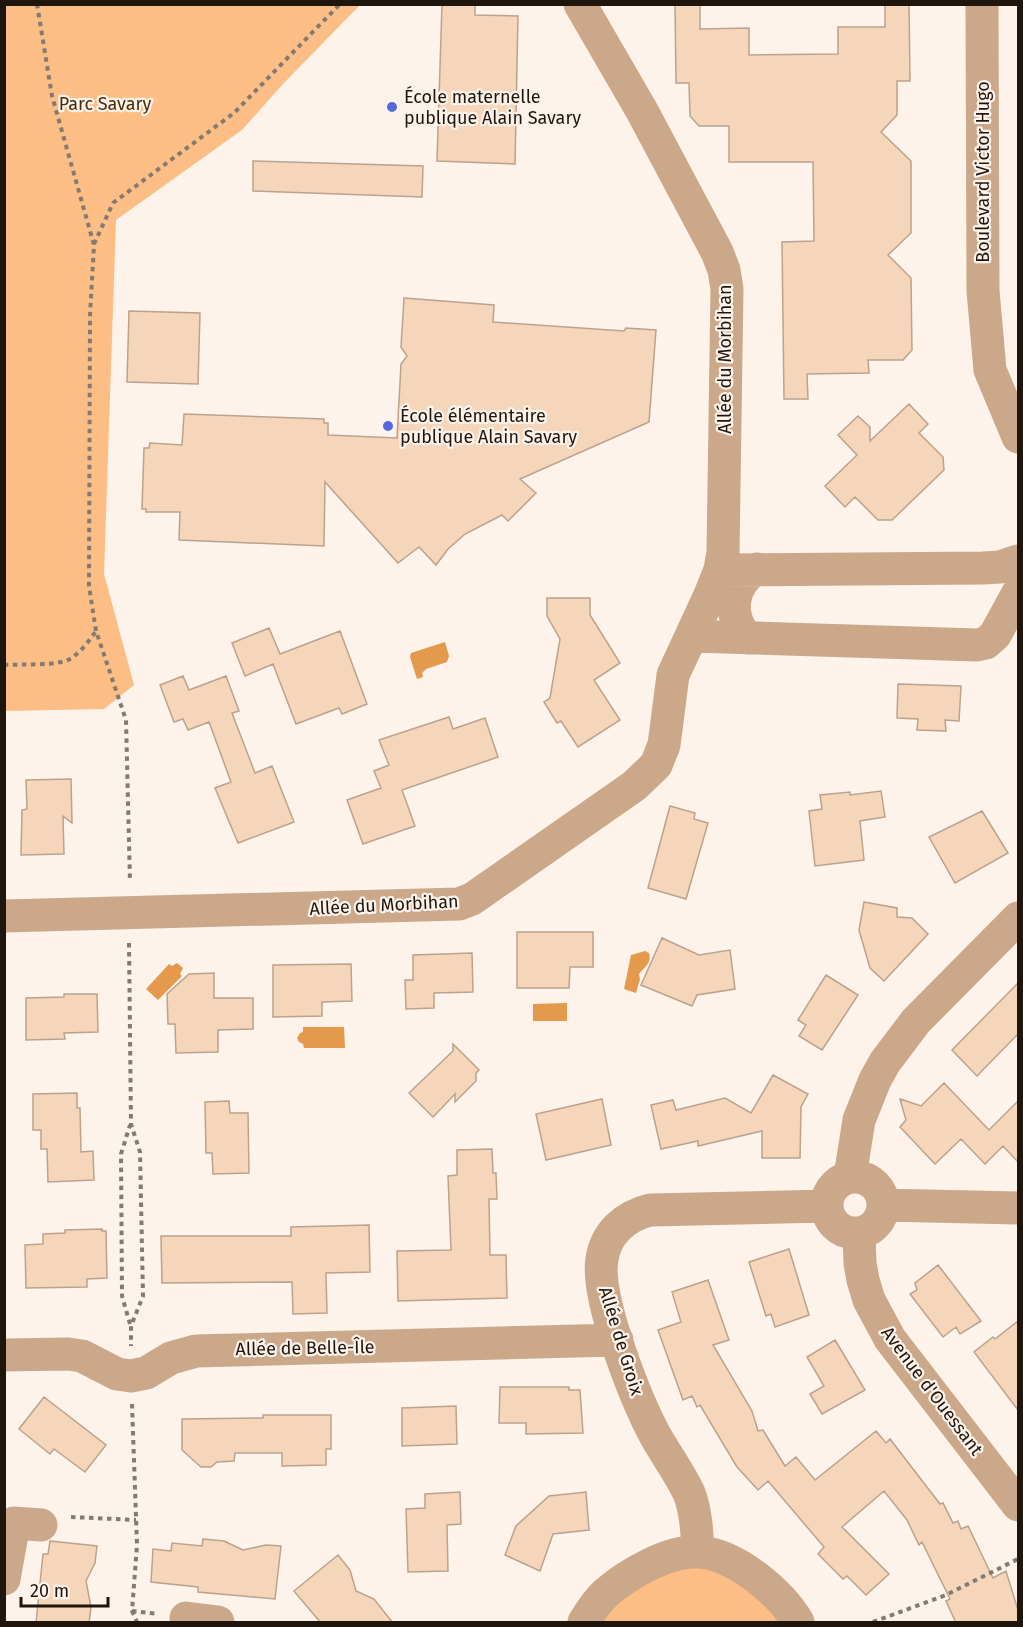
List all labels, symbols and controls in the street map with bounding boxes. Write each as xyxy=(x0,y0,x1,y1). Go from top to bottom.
street label: Boulevard Victor Hugo xyxy=(972,81,994,263)
place label: École maternelle publique Alain Savary xyxy=(404,85,581,129)
park label: Parc Savary xyxy=(59,93,151,115)
marker: École maternelle publique Alain Savary xyxy=(385,100,399,114)
street label: Allée du Morbihan xyxy=(714,284,736,434)
place label: École élémentaire publique Alain Savary xyxy=(400,404,577,448)
marker: École élémentaire publique Alain Savary xyxy=(381,419,395,433)
street label: Allée du Morbihan xyxy=(309,890,459,920)
street label: Allée de Groix xyxy=(594,1284,648,1398)
street label: Avenue d'Ouessant xyxy=(876,1322,988,1460)
street label: Allée de Belle-Île xyxy=(235,1336,375,1360)
scale bar xyxy=(21,1570,108,1608)
text: 20 m xyxy=(30,1580,69,1602)

